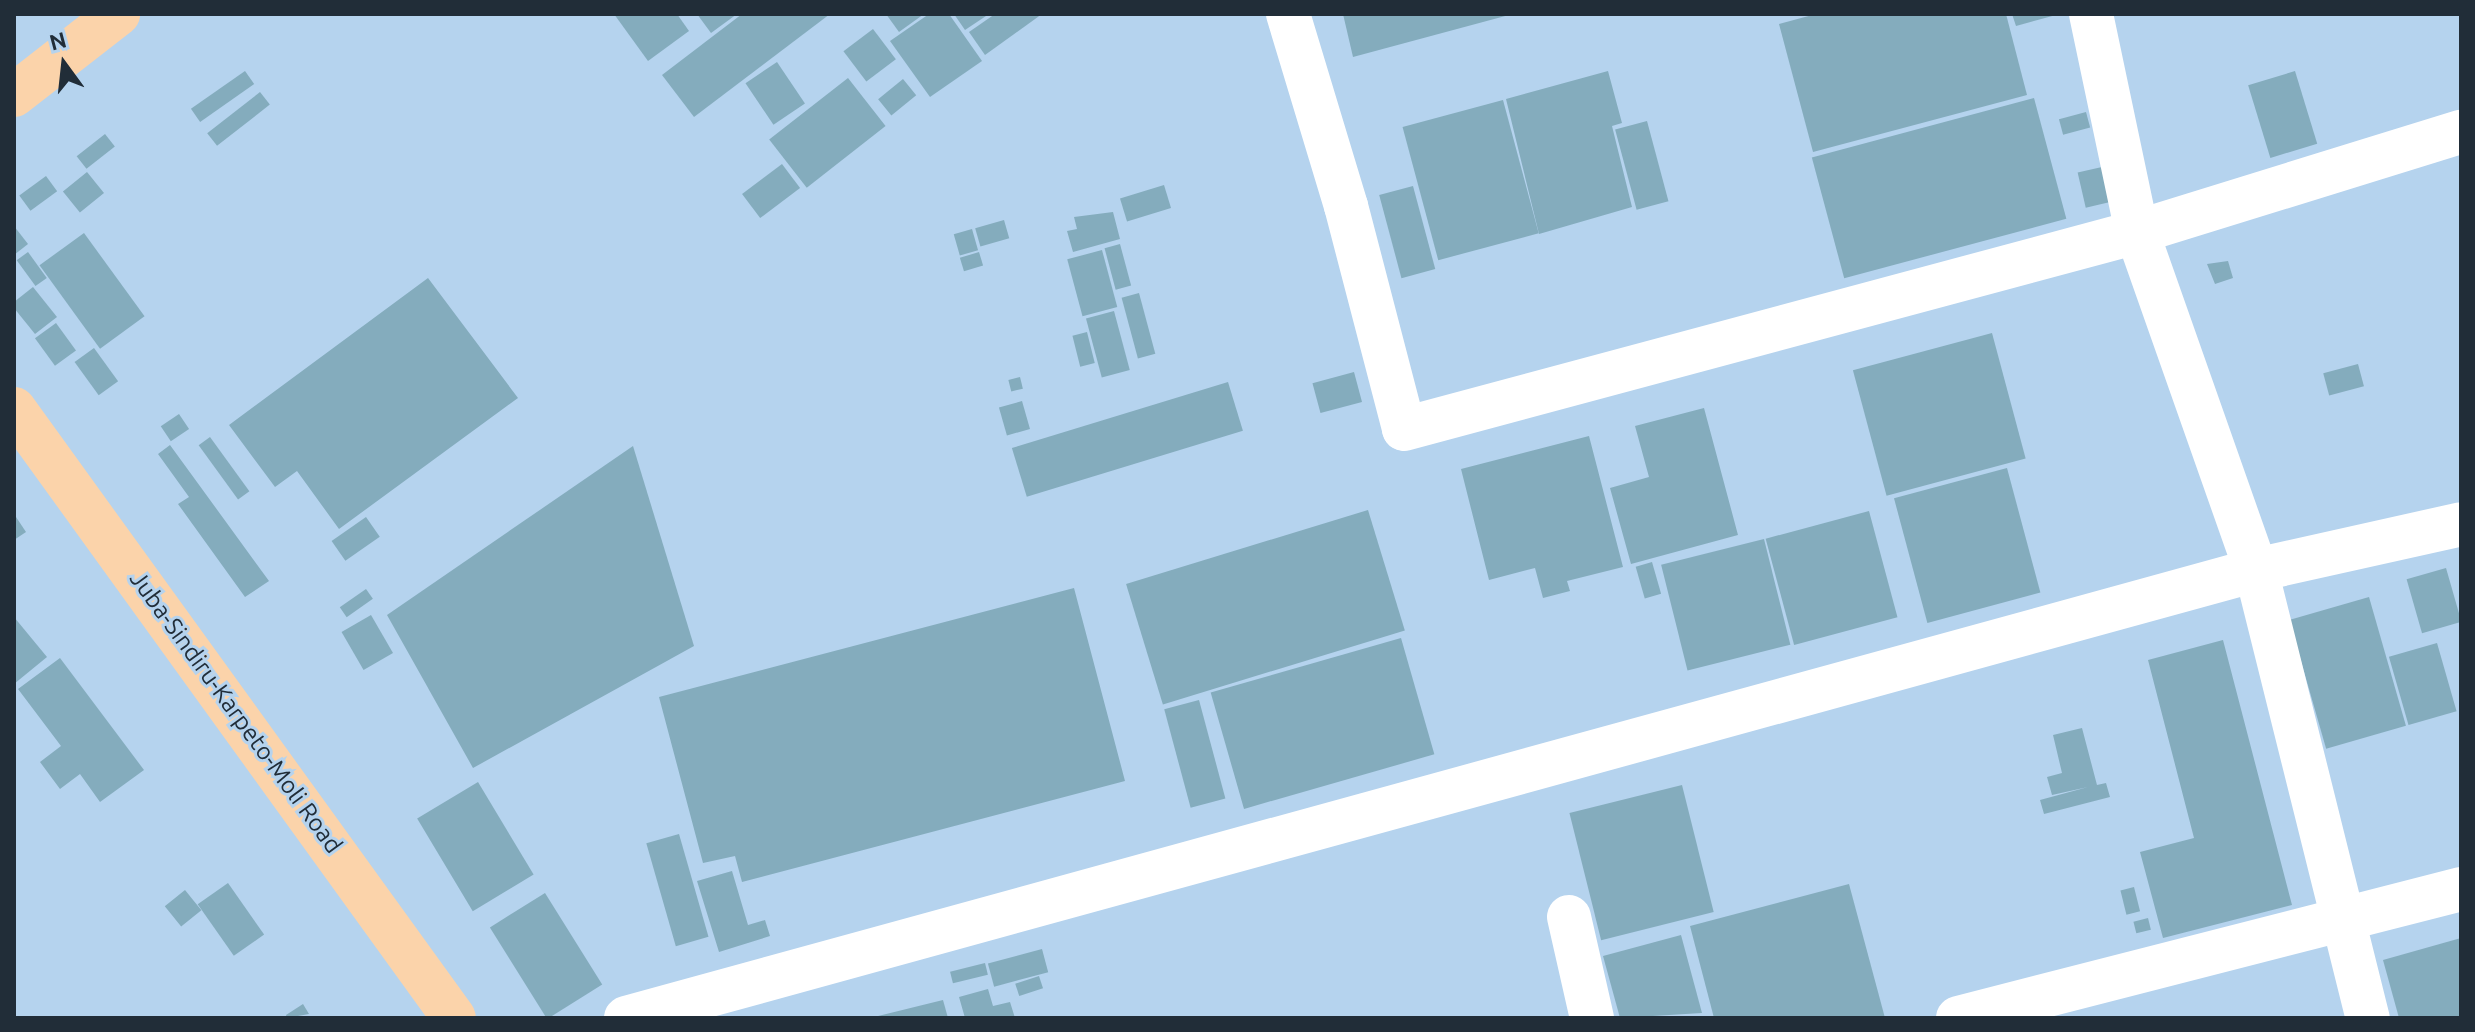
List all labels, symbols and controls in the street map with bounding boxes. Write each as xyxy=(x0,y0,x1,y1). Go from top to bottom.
north arrow xyxy=(24,24,104,104)
text: N xyxy=(46,26,69,55)
street label: Juba-Sindiru-Karpeto-Moli Road xyxy=(124,565,348,859)

